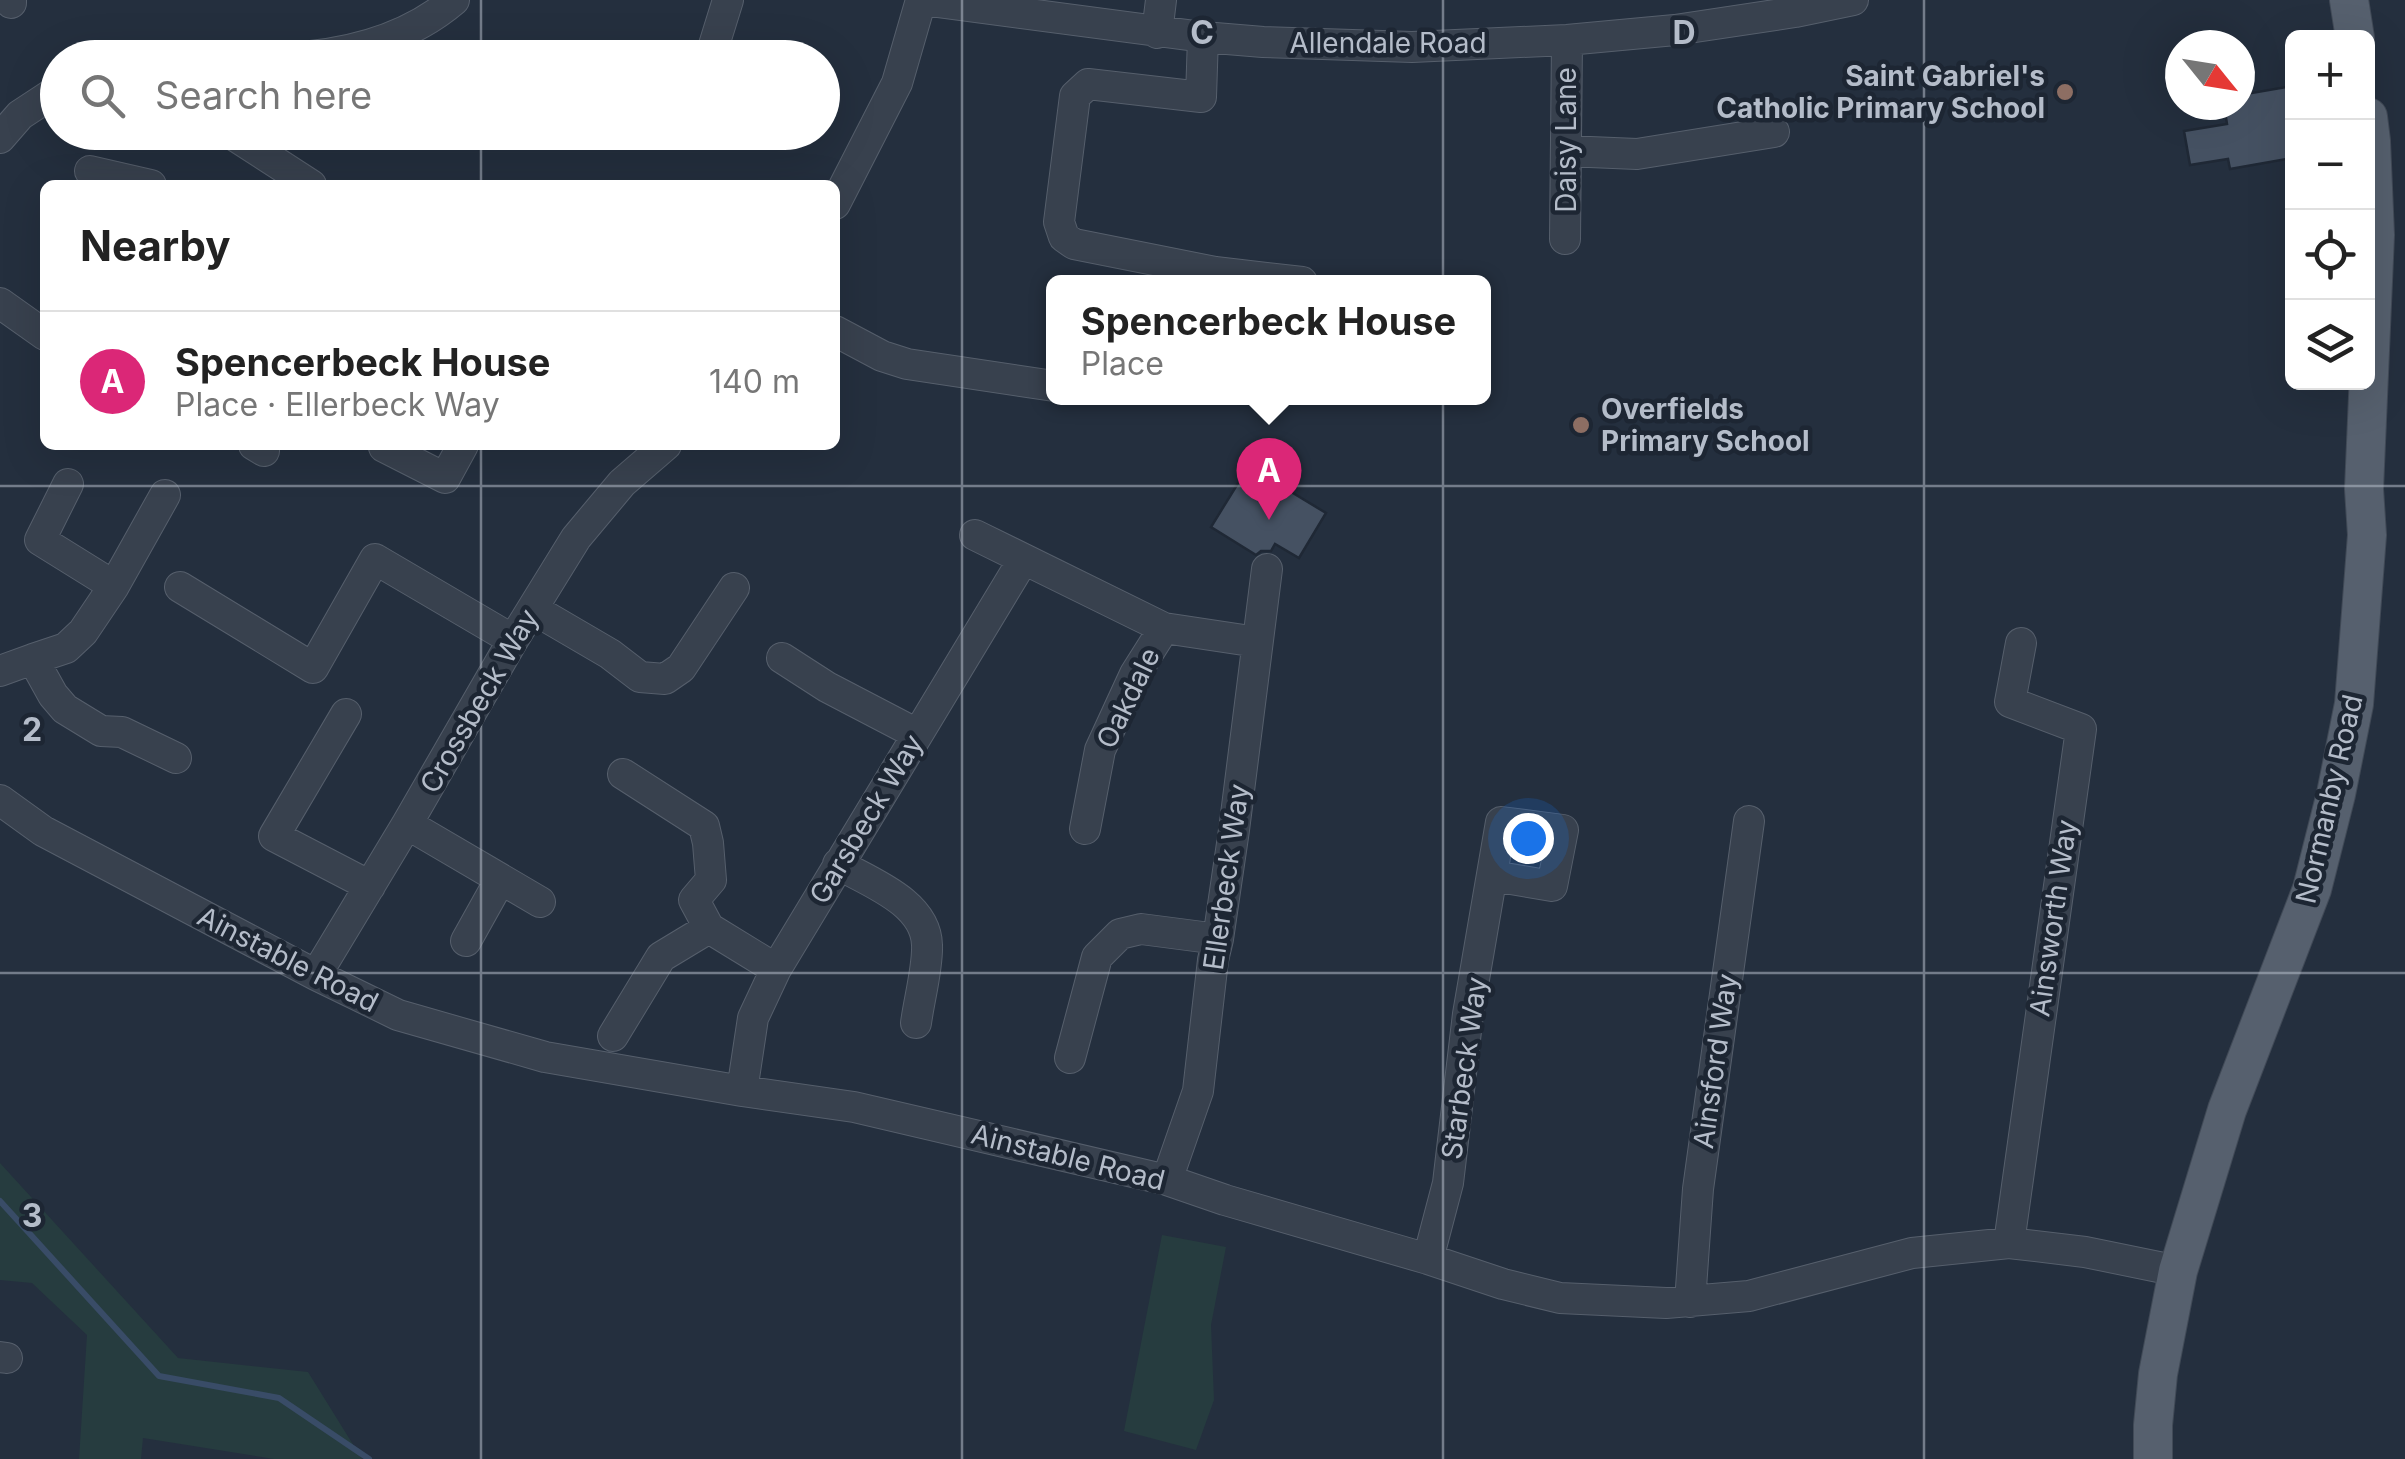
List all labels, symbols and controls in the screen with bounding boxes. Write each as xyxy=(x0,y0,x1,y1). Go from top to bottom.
text: C xyxy=(1190,13,1214,52)
text: D xyxy=(1672,13,1696,52)
street label: Allendale Road xyxy=(1289,26,1487,60)
north arrow xyxy=(2165,30,2255,120)
map controls xyxy=(2285,30,2375,390)
button: + xyxy=(2285,30,2375,120)
search box xyxy=(40,40,840,150)
place label: Saint Gabriel's Catholic Primary School xyxy=(1716,59,2045,125)
street label: Daisy Lane xyxy=(1549,67,1583,213)
icon: search xyxy=(75,68,130,123)
text: Search here xyxy=(155,72,372,118)
marker: Saint Gabriel's Catholic Primary School xyxy=(2054,81,2076,103)
button: − xyxy=(2285,120,2375,210)
button: locate xyxy=(2285,210,2375,300)
text: Nearby xyxy=(80,220,231,271)
popup xyxy=(1046,275,1491,405)
text: Spencerbeck House xyxy=(1081,298,1456,344)
button: layers xyxy=(2285,300,2375,390)
text: Spencerbeck House xyxy=(175,339,550,385)
text: Place xyxy=(1081,344,1164,383)
text: A xyxy=(101,362,124,401)
text: 140 m xyxy=(709,362,800,401)
text: Place · Ellerbeck Way xyxy=(175,385,500,424)
place label: Overfields Primary School xyxy=(1601,392,1810,458)
marker: Overfields Primary School xyxy=(1570,414,1592,436)
pin: A xyxy=(1236,438,1302,520)
street label: Crossbeck Way xyxy=(413,603,545,799)
street label: Oakdale xyxy=(1089,642,1167,754)
street label: Normanby Road xyxy=(2288,691,2370,907)
text: 2 xyxy=(22,710,42,749)
street label: Garsbeck Way xyxy=(802,728,930,910)
street label: Ellerbeck Way xyxy=(1196,782,1256,972)
your location xyxy=(1503,813,1554,864)
street label: Ainsworth Way xyxy=(2022,817,2084,1019)
street label: Ainstable Road xyxy=(192,899,384,1019)
street label: Ainsford Way xyxy=(1686,971,1744,1151)
street label: Starbeck Way xyxy=(1434,975,1494,1161)
street label: Ainstable Road xyxy=(968,1117,1168,1197)
text: 3 xyxy=(22,1196,42,1235)

